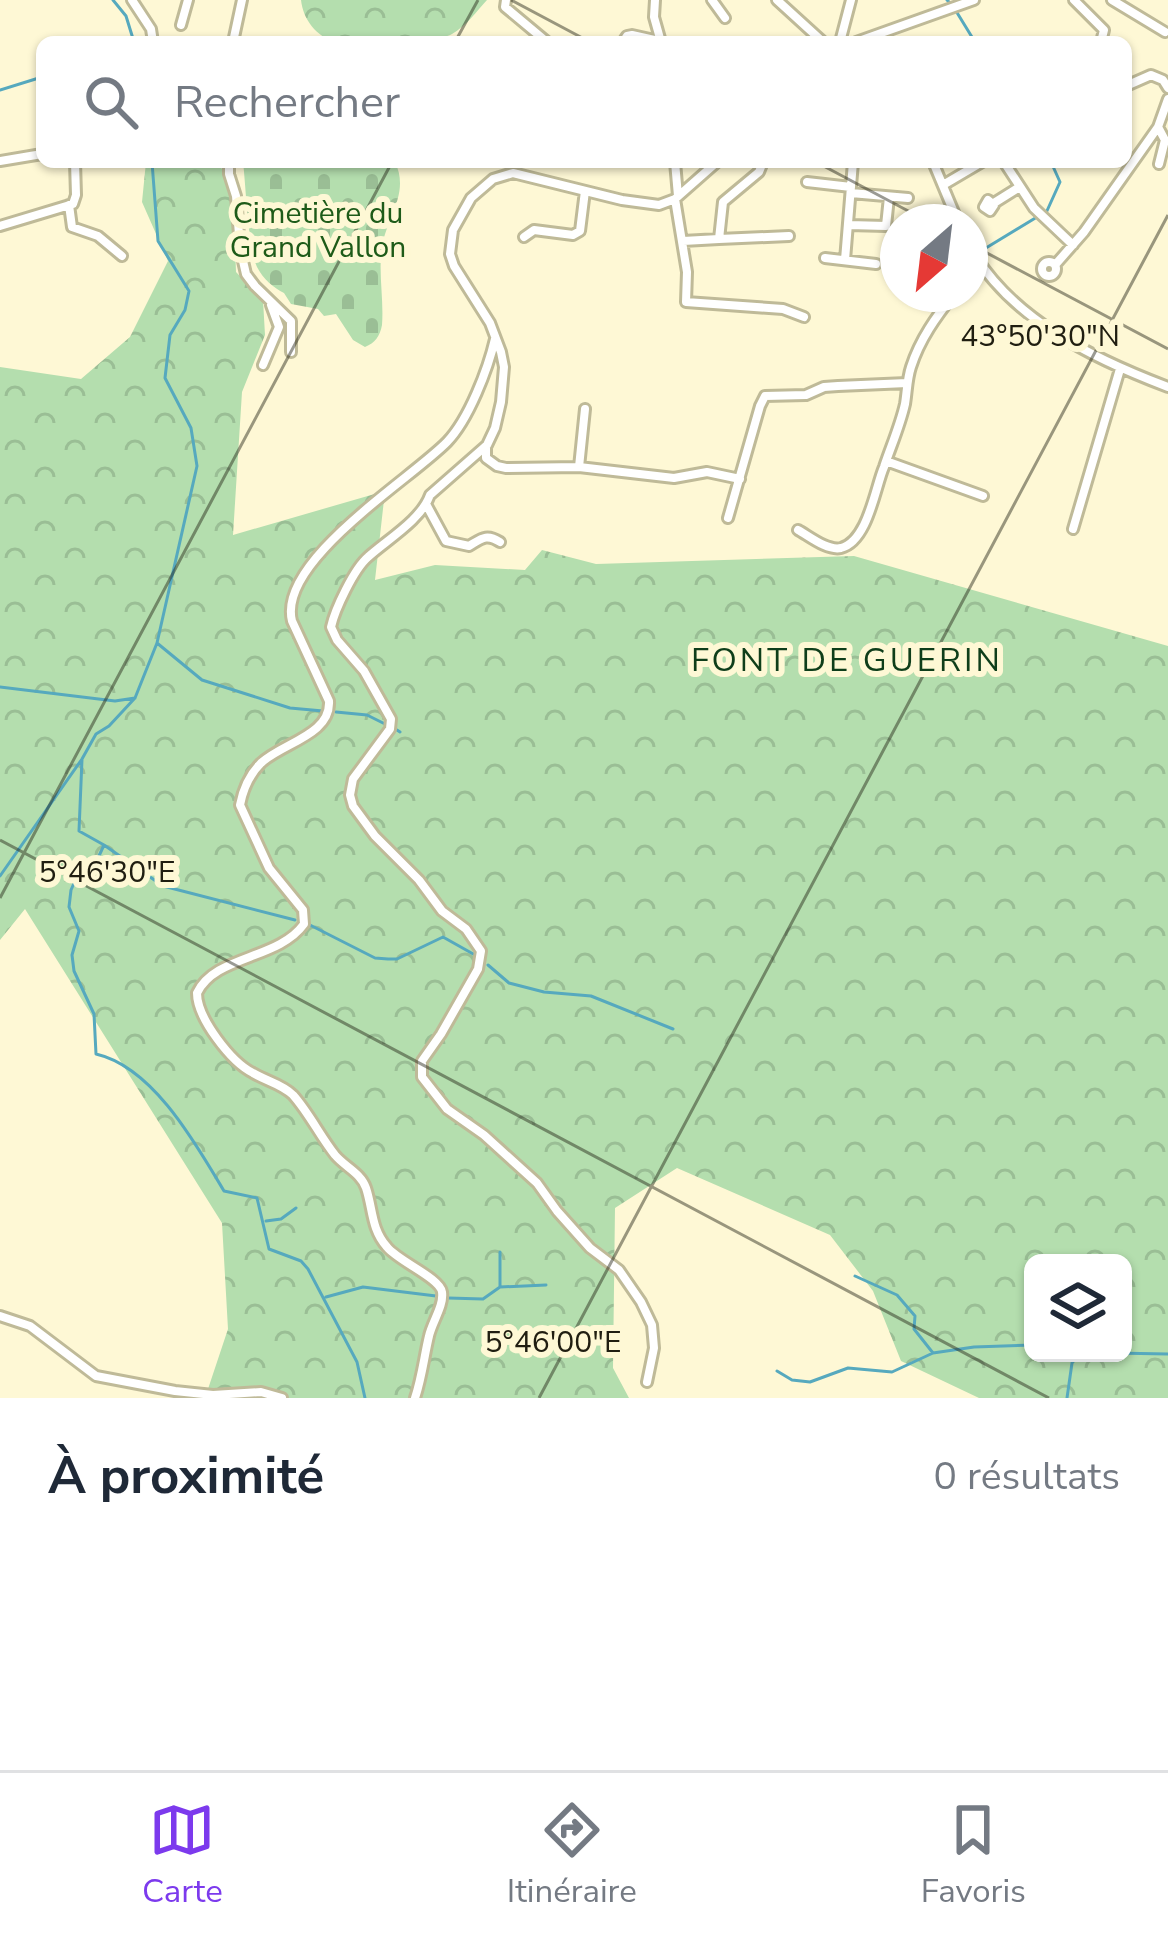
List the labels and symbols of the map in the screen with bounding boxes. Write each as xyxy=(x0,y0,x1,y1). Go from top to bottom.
park label: Cimetière du Grand Vallon xyxy=(230,193,406,268)
north arrow xyxy=(880,204,988,312)
text: 43°50'30"N xyxy=(960,316,1120,357)
district label: FONT DE GUERIN xyxy=(691,638,1003,683)
text: 5°46'30"E xyxy=(39,852,175,893)
text: 5°46'00"E xyxy=(485,1322,621,1363)

